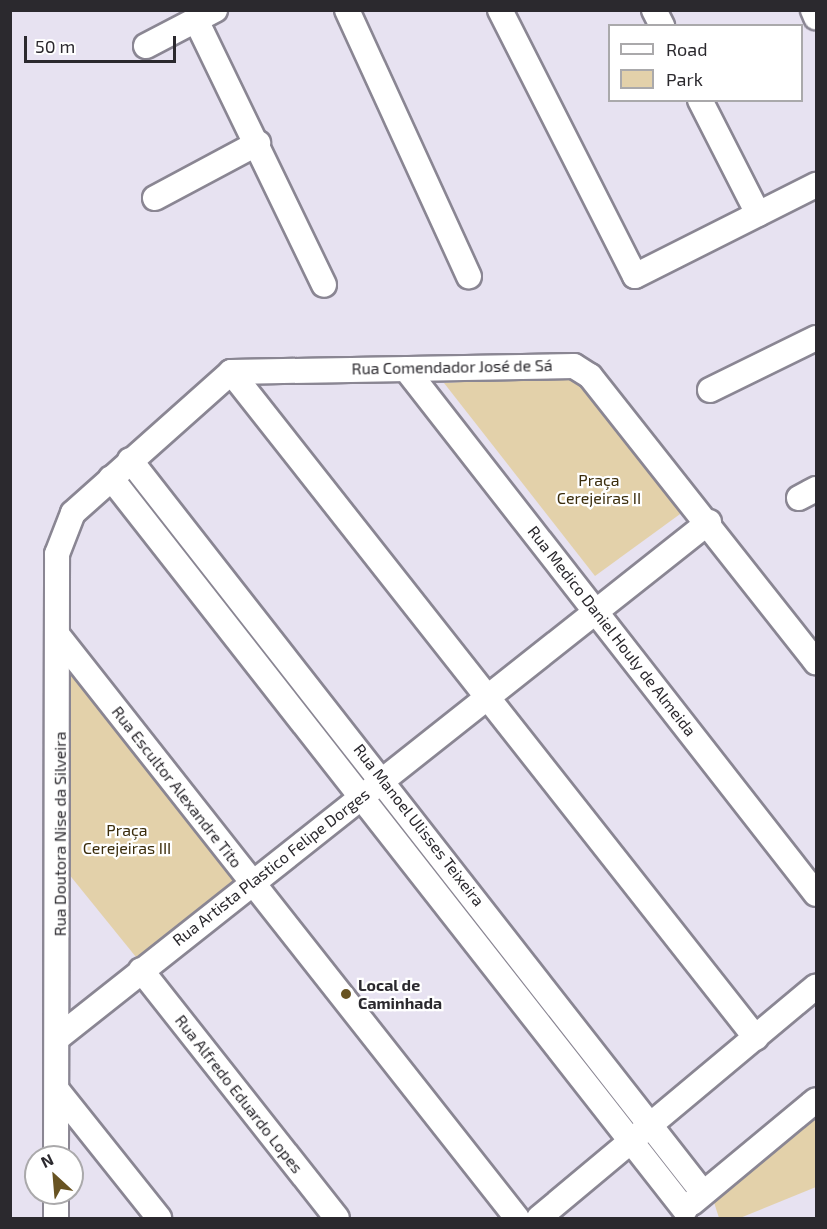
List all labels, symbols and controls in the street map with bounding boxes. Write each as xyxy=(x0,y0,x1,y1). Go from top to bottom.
scale bar xyxy=(27,24,178,62)
legend xyxy=(608,24,803,102)
text: 50 m xyxy=(35,35,75,57)
text: Road xyxy=(666,38,707,60)
text: Park xyxy=(666,68,703,90)
street label: Rua Comendador José de Sá xyxy=(351,356,553,378)
park label: Praça Cerejeiras II xyxy=(557,470,641,508)
street label: Rua Medico Daniel Houly de Almeida xyxy=(523,521,701,741)
street label: Rua Escultor Alexandre Tito xyxy=(108,702,246,872)
street label: Rua Doutora Nise da Silveira xyxy=(50,732,70,936)
street label: Rua Manoel Ulisses Teixeira xyxy=(349,740,489,910)
street label: Rua Artista Plastico Felipe Dorges xyxy=(169,784,373,950)
park label: Praça Cerejeiras III xyxy=(83,820,171,858)
place label: Local de Caminhada xyxy=(358,975,442,1013)
marker: Local de Caminhada xyxy=(339,987,353,1001)
street label: Rua Alfredo Eduardo Lopes xyxy=(171,1011,307,1177)
north arrow xyxy=(24,1145,84,1205)
text: N xyxy=(37,1149,56,1171)

